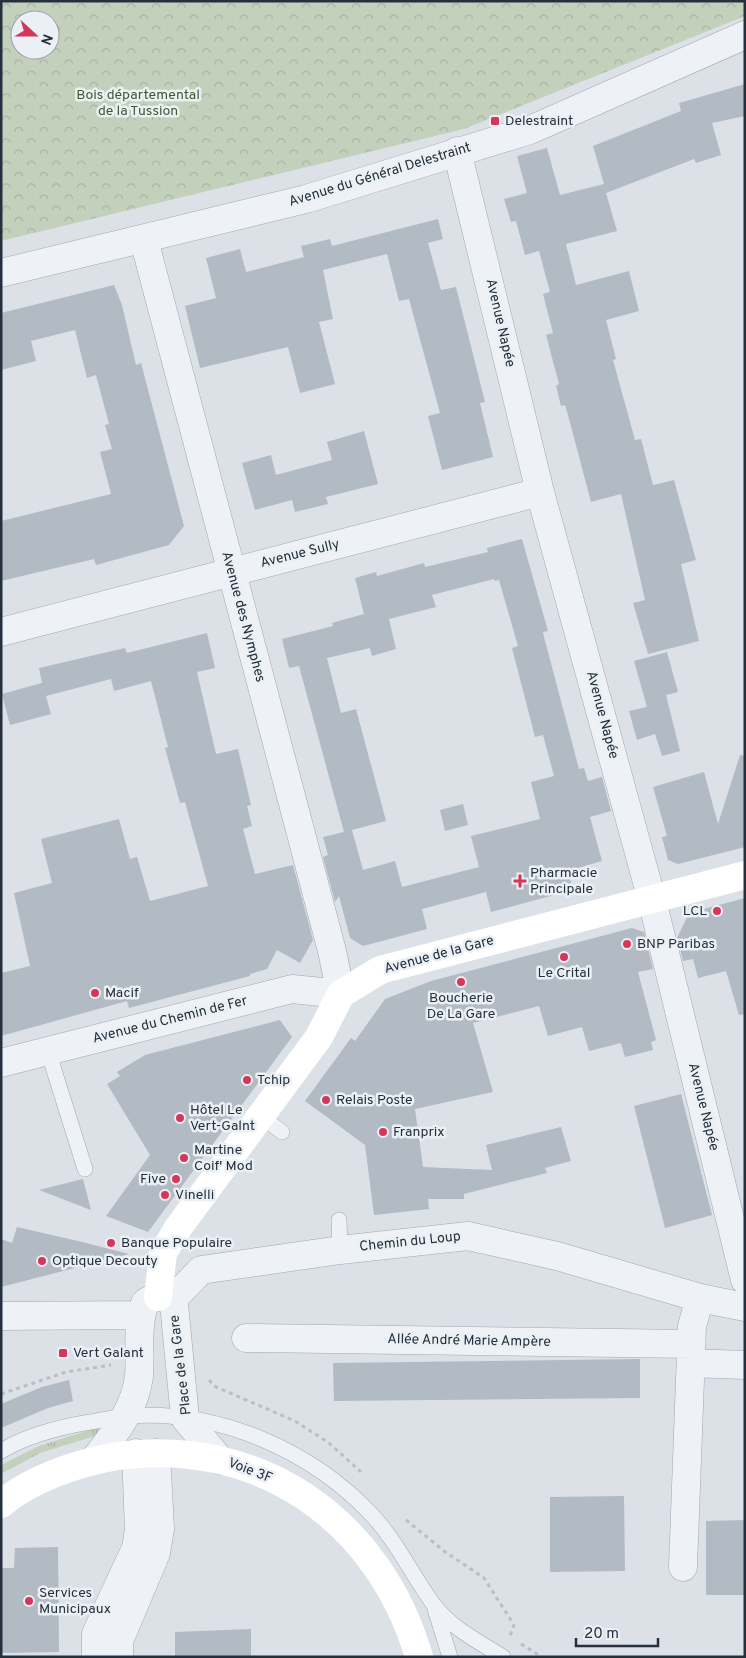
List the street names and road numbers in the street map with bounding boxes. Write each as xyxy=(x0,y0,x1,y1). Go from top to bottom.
street label: Avenue du Général Delestraint xyxy=(287,139,473,211)
street label: Avenue Napée xyxy=(482,277,518,369)
street label: Avenue Sully xyxy=(259,536,341,572)
street label: Avenue des Nymphes xyxy=(217,550,269,684)
street label: Avenue Napée xyxy=(582,669,622,761)
street label: Avenue de la Gare xyxy=(382,932,496,978)
street label: Avenue du Chemin de Fer xyxy=(91,992,250,1047)
street label: Avenue Napée xyxy=(684,1061,722,1153)
street label: Chemin du Loup xyxy=(358,1228,462,1256)
street label: Place de la Gare xyxy=(166,1314,196,1416)
street label: Allée André Marie Ampère xyxy=(387,1331,551,1351)
street label: Voie 3F xyxy=(225,1455,275,1487)

